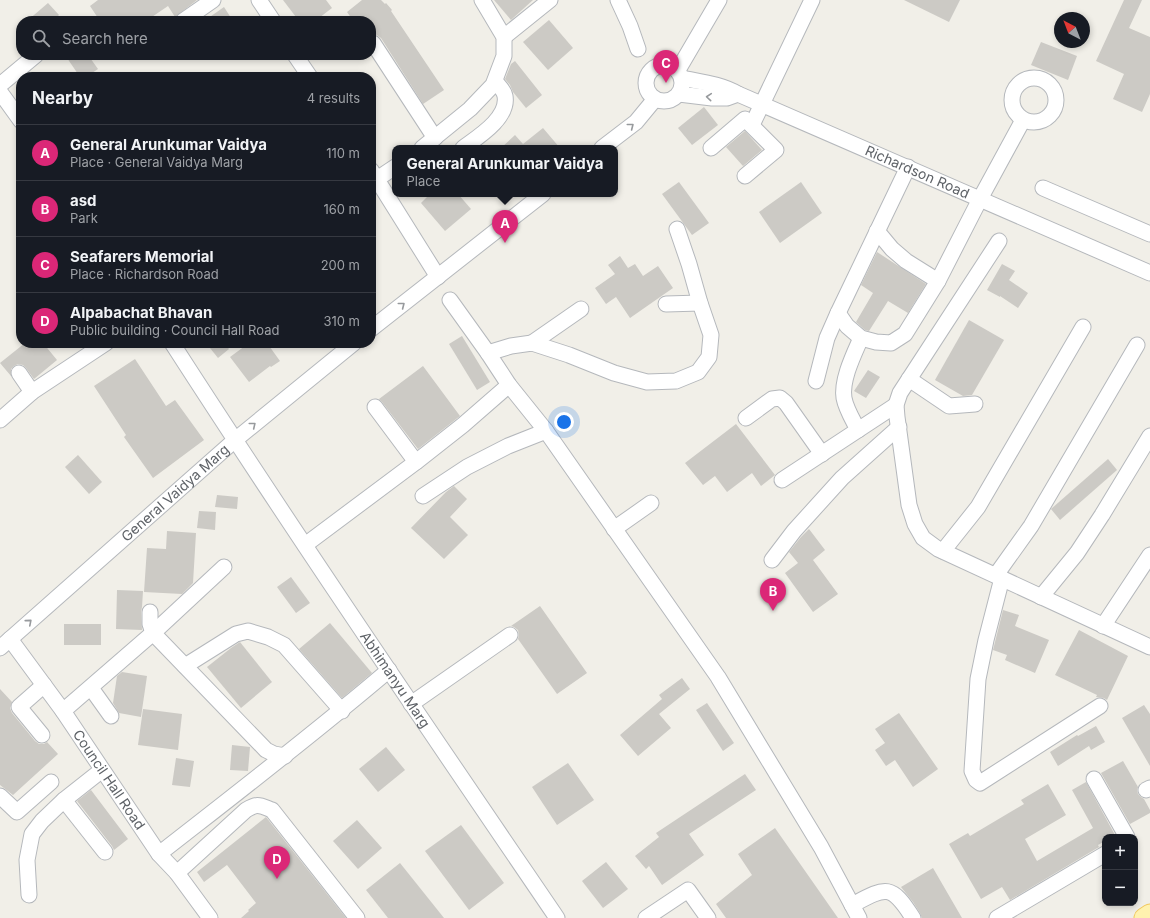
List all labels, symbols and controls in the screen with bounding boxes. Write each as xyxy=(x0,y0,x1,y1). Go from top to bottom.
north arrow xyxy=(1054,12,1090,48)
search box xyxy=(16,16,376,60)
icon: search xyxy=(30,27,52,49)
text: Search here xyxy=(62,29,148,48)
pin: C xyxy=(653,50,679,83)
text: Nearby xyxy=(32,88,93,108)
text: 4 results xyxy=(307,90,360,106)
one-way arrow xyxy=(706,93,712,102)
one-way arrow xyxy=(626,123,633,130)
text: General Arunkumar Vaidya xyxy=(70,135,267,154)
street label: Richardson Road xyxy=(863,141,972,202)
text: A xyxy=(40,145,50,161)
text: 110 m xyxy=(326,145,360,161)
popup xyxy=(392,145,618,197)
text: Place · General Vaidya Marg xyxy=(70,154,243,170)
text: General Arunkumar Vaidya xyxy=(406,154,604,173)
text: Place xyxy=(406,173,440,189)
text: asd xyxy=(70,191,97,210)
text: B xyxy=(41,201,49,217)
text: 160 m xyxy=(323,201,360,217)
text: Park xyxy=(70,210,98,226)
pin: A xyxy=(492,210,518,243)
text: Seafarers Memorial xyxy=(70,247,214,266)
text: C xyxy=(40,257,50,273)
text: 200 m xyxy=(321,257,360,273)
text: Place · Richardson Road xyxy=(70,266,219,282)
text: Alpabachat Bhavan xyxy=(70,303,212,322)
one-way arrow xyxy=(397,303,404,310)
text: D xyxy=(40,313,50,329)
text: 310 m xyxy=(323,313,360,329)
text: Public building · Council Hall Road xyxy=(70,322,279,338)
your location xyxy=(554,412,574,432)
one-way arrow xyxy=(248,423,256,430)
street label: General Vaidya Marg xyxy=(118,440,232,545)
pin: B xyxy=(760,578,786,611)
one-way arrow xyxy=(24,619,32,626)
street label: Abhimanyu Marg xyxy=(357,628,434,731)
street label: Council Hall Road xyxy=(70,726,149,832)
map controls xyxy=(1102,834,1138,906)
button: + xyxy=(1102,834,1138,870)
pin: D xyxy=(264,846,290,879)
button: − xyxy=(1102,870,1138,906)

